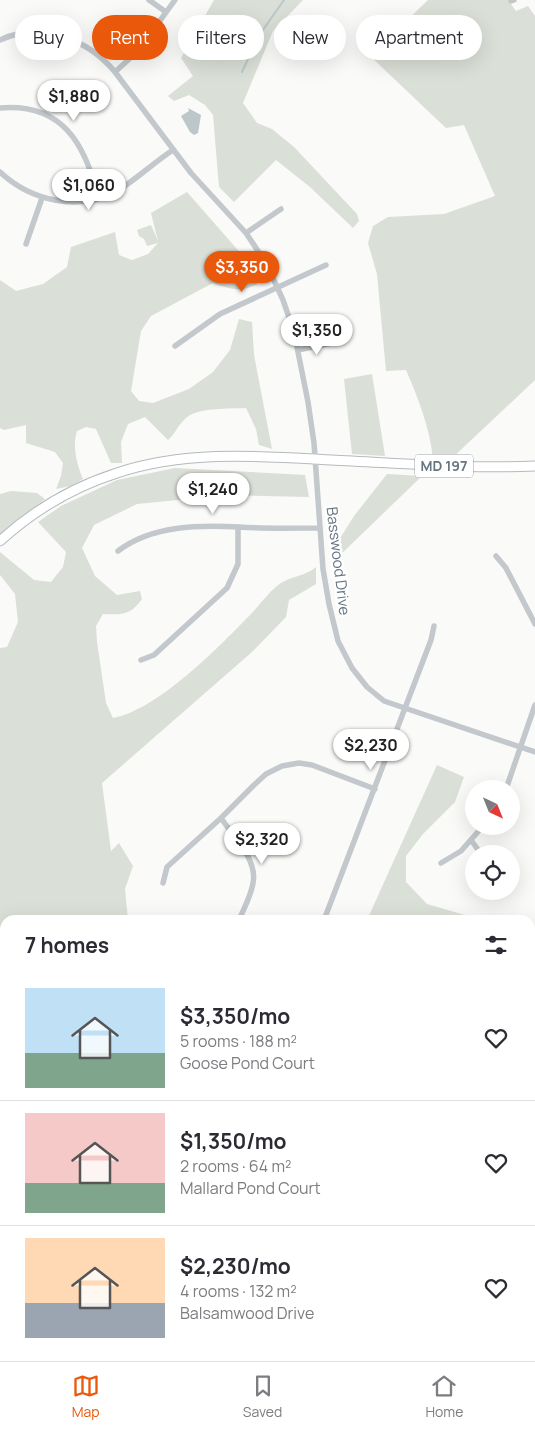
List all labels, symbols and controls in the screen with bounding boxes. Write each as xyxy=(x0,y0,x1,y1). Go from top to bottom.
chip: Buy xyxy=(15,15,82,60)
chip: Rent xyxy=(92,15,168,60)
chip: Filters xyxy=(178,15,264,60)
chip: New xyxy=(274,15,346,60)
chip: Apartment xyxy=(356,15,482,60)
pin: $1,880 xyxy=(33,80,115,122)
text: $1,880 xyxy=(48,85,100,107)
pin: $1,060 xyxy=(48,168,130,211)
text: $1,060 xyxy=(63,174,115,196)
pin: $3,350 xyxy=(201,250,283,293)
text: $3,350 xyxy=(215,256,269,278)
pin: $1,350 xyxy=(276,314,358,356)
text: $1,350 xyxy=(292,319,342,341)
road number: MD 197 xyxy=(415,454,473,478)
pin: $1,240 xyxy=(172,472,254,515)
text: $1,240 xyxy=(188,478,238,500)
street label: Basswood Drive xyxy=(321,506,356,616)
pin: $2,230 xyxy=(330,728,412,771)
text: $2,230 xyxy=(344,734,398,756)
north arrow xyxy=(465,780,520,835)
map controls xyxy=(465,780,520,900)
pin: $2,320 xyxy=(221,822,303,865)
text: $2,320 xyxy=(235,828,289,850)
button: locate xyxy=(465,845,520,900)
text: 7 homes xyxy=(25,931,109,959)
icon: filters xyxy=(482,931,510,959)
text: $3,350/mo xyxy=(180,1002,290,1030)
icon: home xyxy=(65,1008,125,1068)
icon: heart xyxy=(482,1024,510,1052)
text: 5 rooms · 188 m² xyxy=(180,1030,297,1052)
text: Goose Pond Court xyxy=(180,1052,315,1074)
text: $1,350/mo xyxy=(180,1127,286,1155)
icon: home xyxy=(65,1133,125,1193)
icon: heart xyxy=(482,1149,510,1177)
text: 2 rooms · 64 m² xyxy=(180,1155,291,1177)
text: Mallard Pond Court xyxy=(180,1177,321,1199)
text: $2,230/mo xyxy=(180,1252,291,1280)
icon: home xyxy=(65,1258,125,1318)
icon: heart xyxy=(482,1274,510,1302)
text: 4 rooms · 132 m² xyxy=(180,1280,297,1302)
text: Balsamwood Drive xyxy=(180,1302,314,1324)
tab: Map xyxy=(72,1372,100,1421)
tab: Saved xyxy=(243,1372,282,1421)
tab: Home xyxy=(426,1372,463,1421)

